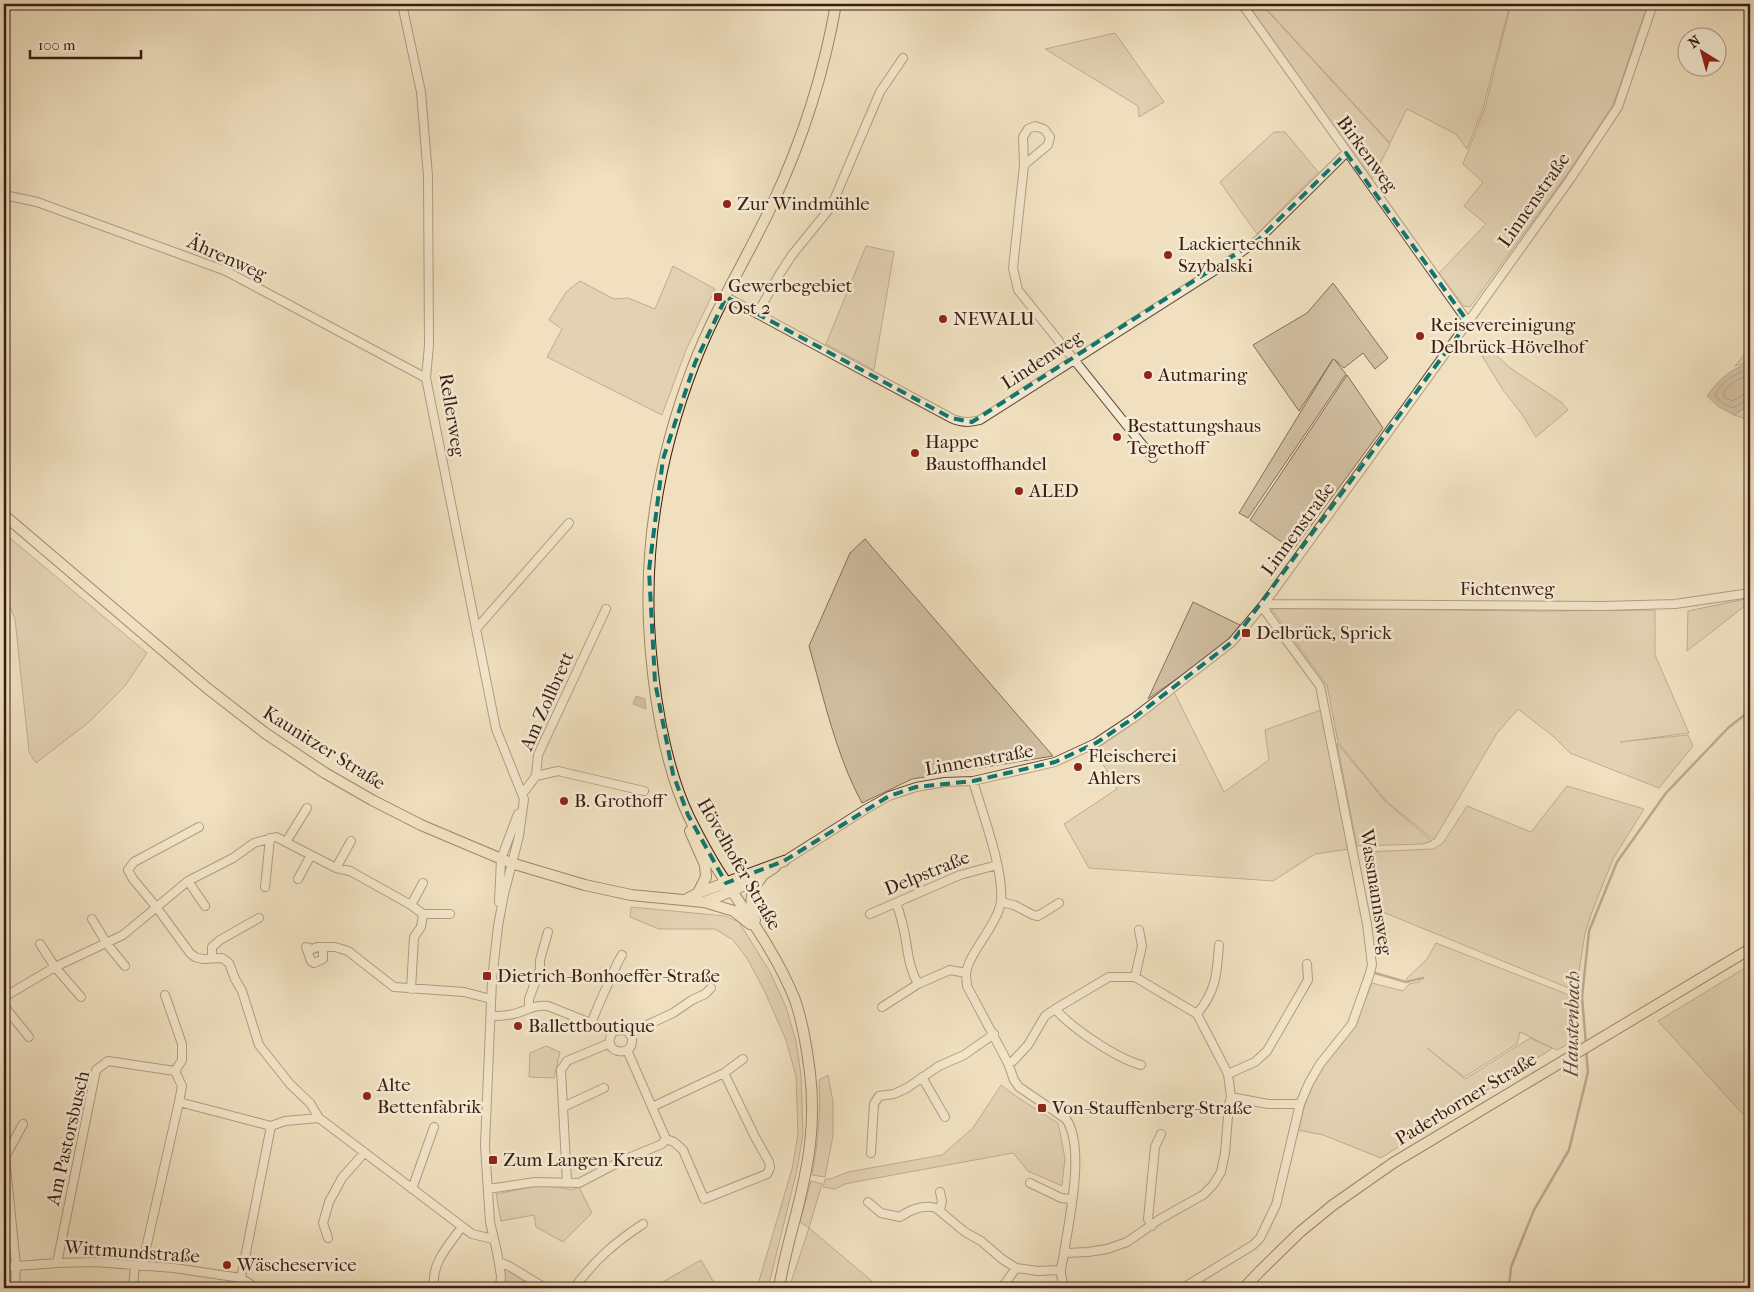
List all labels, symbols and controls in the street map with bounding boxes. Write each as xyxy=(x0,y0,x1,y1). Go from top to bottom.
scale bar xyxy=(30,28,141,60)
north arrow xyxy=(1676,28,1726,78)
text: N xyxy=(1685,32,1704,52)
text: 100 m xyxy=(38,36,76,54)
street label: Birkenweg xyxy=(1332,112,1402,197)
street label: Linnenstraße xyxy=(1493,149,1575,251)
place label: Zur Windmühle xyxy=(737,193,870,215)
marker: Zur Windmühle xyxy=(721,198,733,210)
street label: Ährenweg xyxy=(183,230,271,286)
place label: Lackiertechnik Szybalski xyxy=(1178,233,1301,277)
marker: Lackiertechnik Szybalski xyxy=(1162,249,1174,261)
place label: Gewerbegebiet Ost 2 xyxy=(728,275,853,319)
marker: Gewerbegebiet Ost 2 xyxy=(712,291,724,303)
place label: NEWALU xyxy=(953,308,1035,330)
marker: NEWALU xyxy=(937,313,949,325)
place label: Reisevereinigung Delbrück-Hövelhof xyxy=(1430,314,1588,358)
street label: Lindenweg xyxy=(998,325,1087,394)
marker: Reisevereinigung Delbrück-Hövelhof xyxy=(1414,330,1426,342)
place label: Autmaring xyxy=(1157,364,1248,386)
marker: Autmaring xyxy=(1142,369,1154,381)
street label: Rellerweg xyxy=(435,372,470,459)
place label: Bestattungshaus Tegethoff xyxy=(1127,415,1261,459)
place label: Happe Baustoffhandel xyxy=(925,431,1047,475)
marker: Bestattungshaus Tegethoff xyxy=(1111,431,1123,443)
marker: Happe Baustoffhandel xyxy=(909,447,921,459)
street label: Linnenstraße xyxy=(1257,478,1339,580)
place label: ALED xyxy=(1028,480,1079,502)
marker: ALED xyxy=(1013,485,1025,497)
street label: Fichtenweg xyxy=(1460,578,1555,600)
place label: Delbrück, Sprick xyxy=(1256,622,1392,644)
marker: Delbrück, Sprick xyxy=(1240,627,1252,639)
street label: Am Zollbrett xyxy=(515,648,579,755)
street label: Kaunitzer Straße xyxy=(259,702,389,794)
street label: Linnenstraße xyxy=(923,740,1035,780)
place label: Fleischerei Ahlers xyxy=(1087,745,1177,789)
marker: Fleischerei Ahlers xyxy=(1072,761,1084,773)
place label: B. Grothoff xyxy=(574,790,668,812)
street label: Hövelhofer Straße xyxy=(692,794,786,934)
marker: B. Grothoff xyxy=(558,795,570,807)
street label: Wassmannsweg xyxy=(1355,827,1397,957)
street label: Delpstraße xyxy=(881,846,973,900)
place label: Dietrich-Bonhoeffer-Straße xyxy=(497,965,720,987)
marker: Dietrich-Bonhoeffer-Straße xyxy=(481,970,493,982)
water label: Haustenbach xyxy=(1560,971,1584,1078)
place label: Ballettboutique xyxy=(528,1015,655,1037)
marker: Ballettboutique xyxy=(512,1020,524,1032)
street label: Paderborner Straße xyxy=(1391,1048,1541,1150)
street label: Am Pastorsbusch xyxy=(42,1068,94,1208)
place label: Alte Bettenfabrik xyxy=(376,1074,481,1118)
marker: Alte Bettenfabrik xyxy=(361,1090,373,1102)
place label: Von-Stauffenberg-Straße xyxy=(1051,1097,1252,1119)
marker: Von-Stauffenberg-Straße xyxy=(1036,1102,1048,1114)
place label: Zum Langen Kreuz xyxy=(503,1149,663,1171)
marker: Zum Langen Kreuz xyxy=(487,1154,499,1166)
street label: Wittmundstraße xyxy=(63,1236,200,1268)
place label: Wäscheservice xyxy=(236,1254,357,1276)
marker: Wäscheservice xyxy=(221,1259,233,1271)

